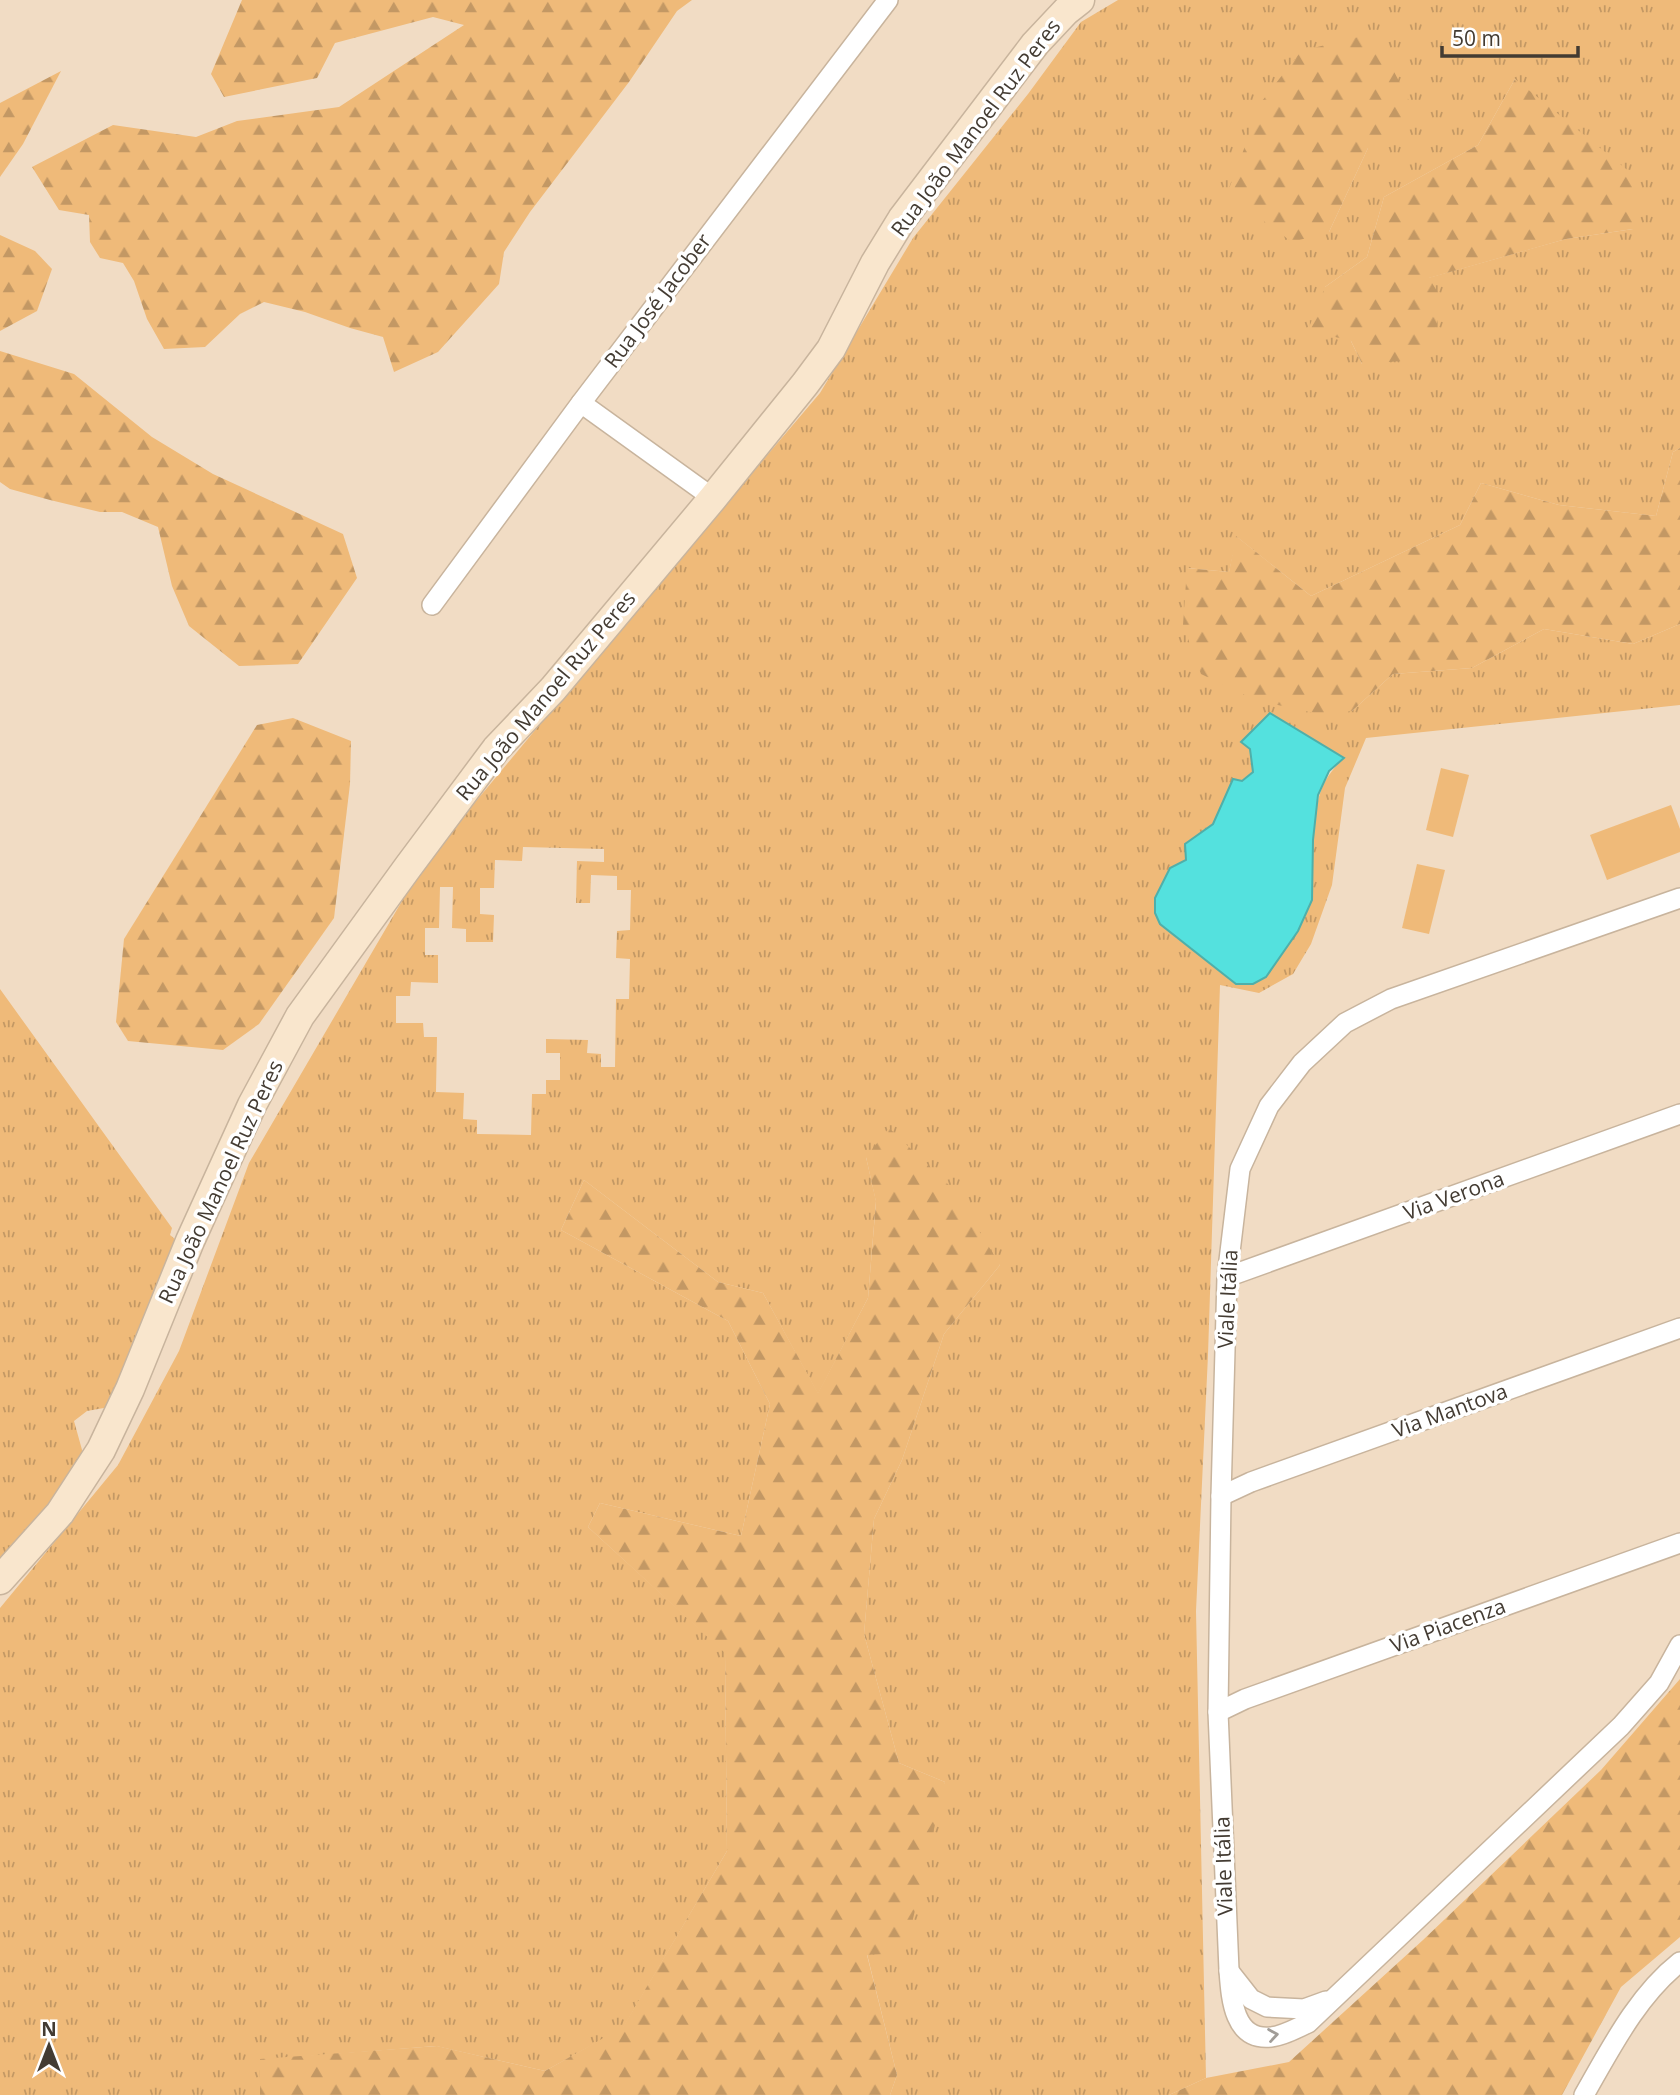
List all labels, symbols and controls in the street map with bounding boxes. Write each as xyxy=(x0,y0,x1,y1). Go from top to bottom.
street label: Rua João Manoel Ruz Peres xyxy=(884,13,1066,242)
scale bar xyxy=(1442,14,1578,58)
text: 50 m xyxy=(1452,24,1501,52)
street label: Rua José Jacober xyxy=(597,227,717,373)
street label: Rua João Manoel Ruz Peres xyxy=(449,585,641,806)
street label: Rua João Manoel Ruz Peres xyxy=(151,1055,289,1308)
street label: Via Verona xyxy=(1400,1164,1508,1226)
street label: Viale Itália xyxy=(1210,1249,1244,1349)
street label: Via Mantova xyxy=(1388,1376,1511,1444)
street label: Via Piacenza xyxy=(1386,1591,1509,1659)
street label: Viale Itália xyxy=(1207,1816,1239,1916)
north arrow xyxy=(14,2011,84,2081)
text: N xyxy=(41,2016,57,2042)
one-way arrow xyxy=(1267,2028,1278,2043)

